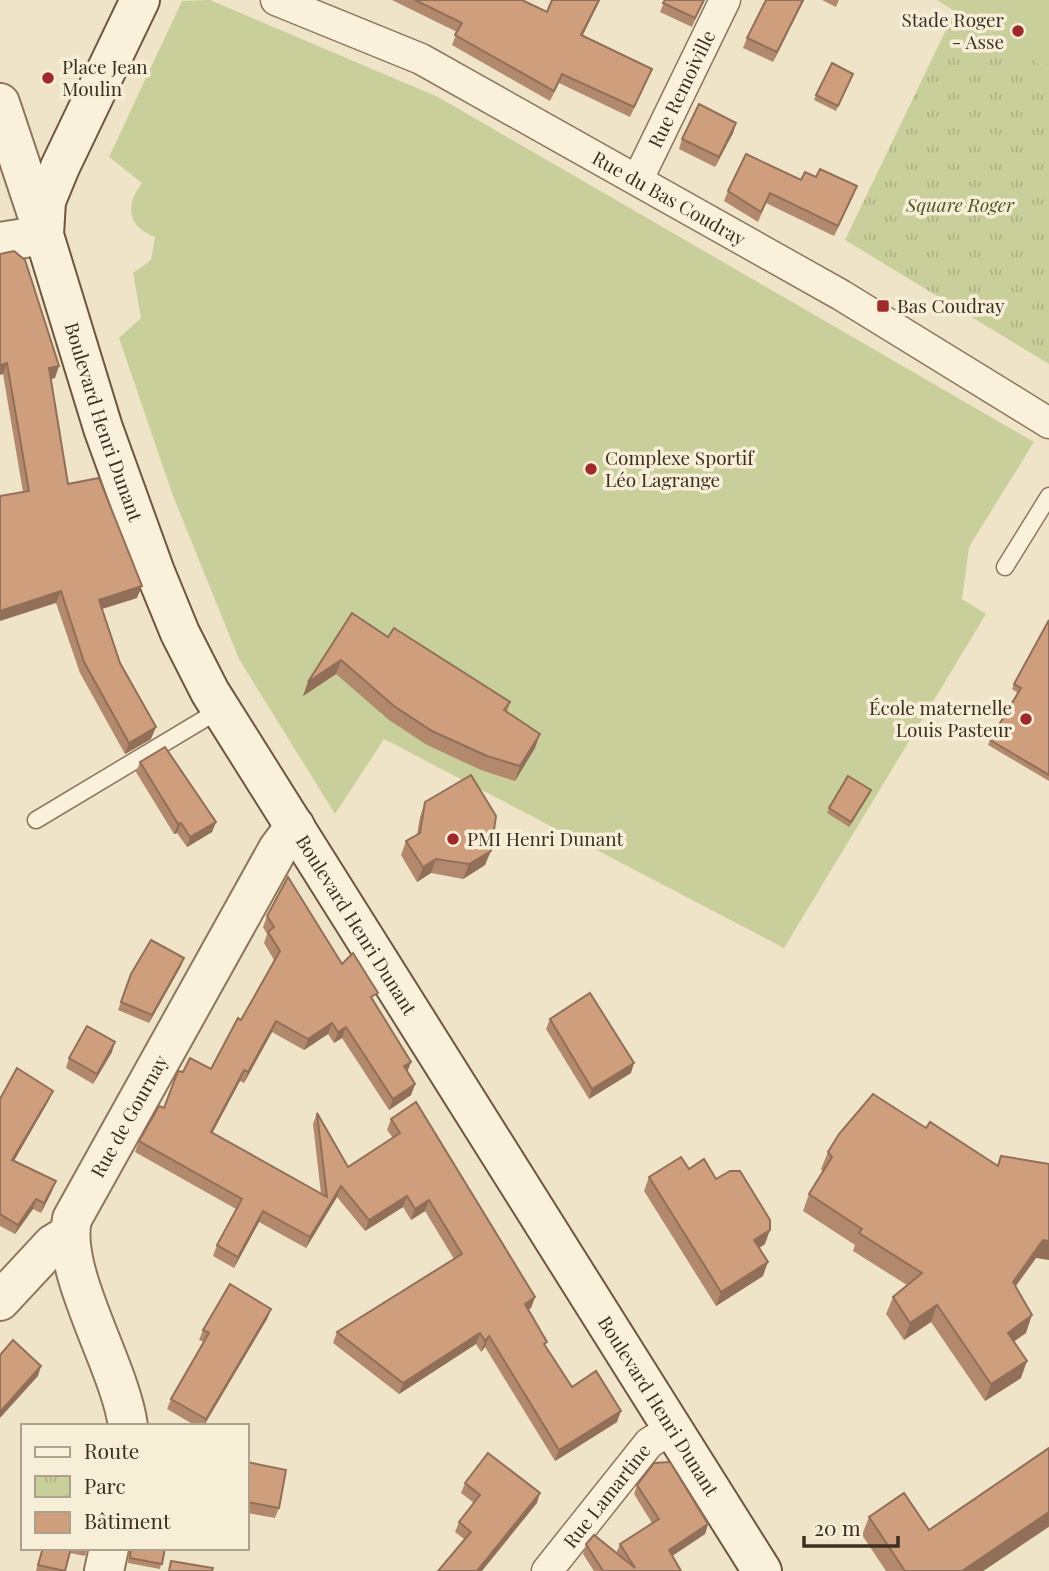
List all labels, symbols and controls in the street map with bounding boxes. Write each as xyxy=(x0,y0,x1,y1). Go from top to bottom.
place label: Stade Roger - Asse xyxy=(902,6,1005,54)
marker: Stade Roger - Asse xyxy=(1010,23,1026,39)
street label: Rue Remoiville xyxy=(641,26,720,152)
place label: Place Jean Moulin xyxy=(62,53,148,101)
marker: Place Jean Moulin xyxy=(40,70,56,86)
street label: Rue du Bas Coudray xyxy=(588,144,751,251)
park label: Square Roger xyxy=(905,191,1015,217)
place label: Bas Coudray xyxy=(897,292,1005,318)
marker: Bas Coudray xyxy=(875,298,891,314)
street label: Boulevard Henri Dunant xyxy=(59,319,150,525)
place label: Complexe Sportif Léo Lagrange xyxy=(605,444,755,492)
marker: Complexe Sportif Léo Lagrange xyxy=(583,461,599,477)
place label: École maternelle Louis Pasteur xyxy=(869,694,1013,742)
marker: École maternelle Louis Pasteur xyxy=(1018,711,1034,727)
place label: PMI Henri Dunant xyxy=(467,825,624,851)
street label: Boulevard Henri Dunant xyxy=(291,829,424,1020)
marker: PMI Henri Dunant xyxy=(445,831,461,847)
street label: Rue de Gournay xyxy=(84,1049,173,1182)
street label: Boulevard Henri Dunant xyxy=(593,1310,726,1501)
legend xyxy=(21,1424,248,1550)
text: Route xyxy=(84,1436,139,1464)
street label: Rue Lamartine xyxy=(556,1438,656,1553)
text: Parc xyxy=(84,1471,126,1499)
scale bar xyxy=(804,1504,898,1548)
text: Bâtiment xyxy=(84,1506,171,1534)
text: 20 m xyxy=(814,1513,861,1541)

